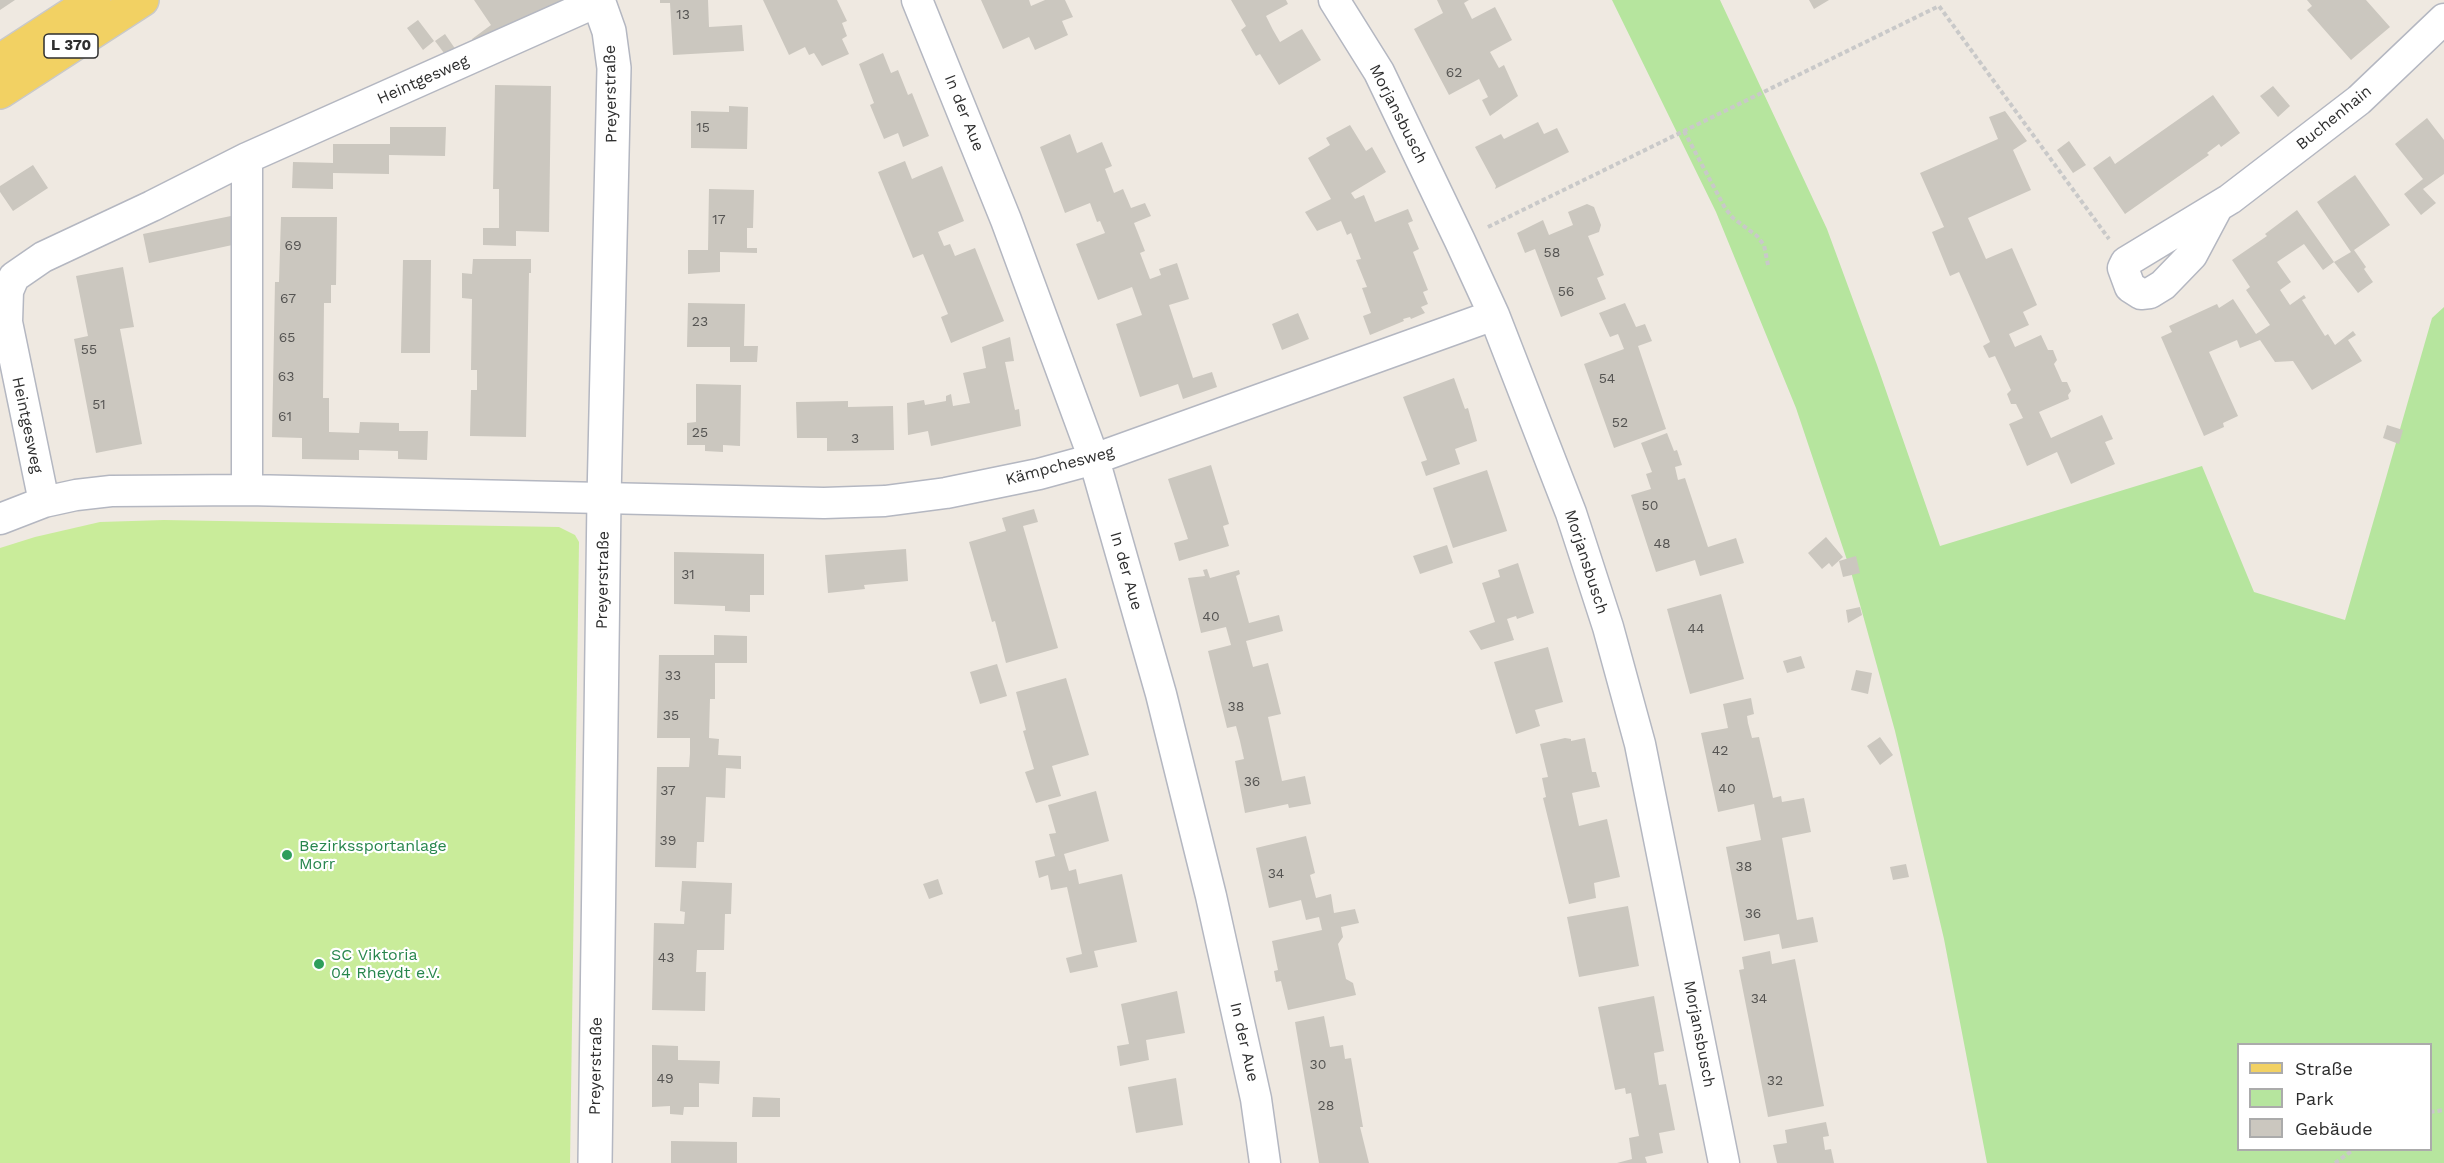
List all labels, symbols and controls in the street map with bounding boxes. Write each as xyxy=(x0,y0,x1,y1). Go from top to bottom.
house number: 13 xyxy=(676,7,690,23)
road number: L 370 xyxy=(44,34,98,58)
street label: Preyerstraße xyxy=(601,45,621,143)
street label: Heintgesweg xyxy=(374,51,472,109)
street label: Morjansbusch xyxy=(1365,61,1431,167)
house number: 62 xyxy=(1446,65,1462,81)
street label: In der Aue xyxy=(940,72,988,154)
street label: Buchenhain xyxy=(2292,82,2376,154)
house number: 15 xyxy=(696,120,710,136)
house number: 17 xyxy=(712,212,726,228)
house number: 69 xyxy=(284,238,302,254)
house number: 58 xyxy=(1544,245,1560,261)
house number: 56 xyxy=(1558,284,1574,300)
house number: 67 xyxy=(280,291,296,307)
house number: 23 xyxy=(692,314,708,330)
house number: 65 xyxy=(279,330,295,346)
house number: 55 xyxy=(81,342,97,358)
house number: 63 xyxy=(278,369,294,385)
house number: 54 xyxy=(1599,371,1615,387)
street label: Heintgesweg xyxy=(7,375,47,475)
house number: 51 xyxy=(92,397,106,413)
house number: 61 xyxy=(278,409,292,425)
house number: 52 xyxy=(1612,415,1628,431)
house number: 25 xyxy=(692,425,708,441)
house number: 3 xyxy=(851,431,859,447)
street label: Kämpchesweg xyxy=(1004,442,1116,490)
house number: 50 xyxy=(1642,498,1658,514)
street label: Morjansbusch xyxy=(1560,507,1612,617)
street label: In der Aue xyxy=(1106,530,1146,612)
street label: Preyerstraße xyxy=(593,531,613,629)
house number: 48 xyxy=(1653,536,1671,552)
house number: 31 xyxy=(681,567,695,583)
house number: 40 xyxy=(1202,609,1220,625)
house number: 44 xyxy=(1687,621,1705,637)
house number: 33 xyxy=(665,668,681,684)
house number: 38 xyxy=(1228,699,1244,715)
house number: 35 xyxy=(663,708,679,724)
house number: 42 xyxy=(1712,743,1728,759)
house number: 36 xyxy=(1244,774,1260,790)
house number: 40 xyxy=(1718,781,1736,797)
house number: 37 xyxy=(660,783,676,799)
house number: 39 xyxy=(660,833,676,849)
place label: Bezirkssportanlage Morr xyxy=(299,836,447,874)
marker: Bezirkssportanlage Morr xyxy=(280,848,294,862)
house number: 38 xyxy=(1736,859,1752,875)
house number: 34 xyxy=(1268,866,1284,882)
house number: 36 xyxy=(1745,906,1761,922)
place label: SC Viktoria 04 Rheydt e.V. xyxy=(331,945,440,983)
house number: 43 xyxy=(658,950,674,966)
marker: SC Viktoria 04 Rheydt e.V. xyxy=(312,957,326,971)
street label: Morjansbusch xyxy=(1679,979,1719,1089)
house number: 34 xyxy=(1751,991,1767,1007)
street label: In der Aue xyxy=(1226,1000,1262,1084)
street label: Preyerstraße xyxy=(586,1017,606,1115)
legend xyxy=(2237,1043,2432,1151)
house number: 30 xyxy=(1310,1057,1326,1073)
text: Straße xyxy=(2295,1058,2353,1079)
house number: 49 xyxy=(656,1071,674,1087)
house number: 32 xyxy=(1767,1073,1783,1089)
text: Park xyxy=(2295,1088,2334,1109)
house number: 28 xyxy=(1318,1098,1334,1114)
text: Gebäude xyxy=(2295,1118,2373,1139)

